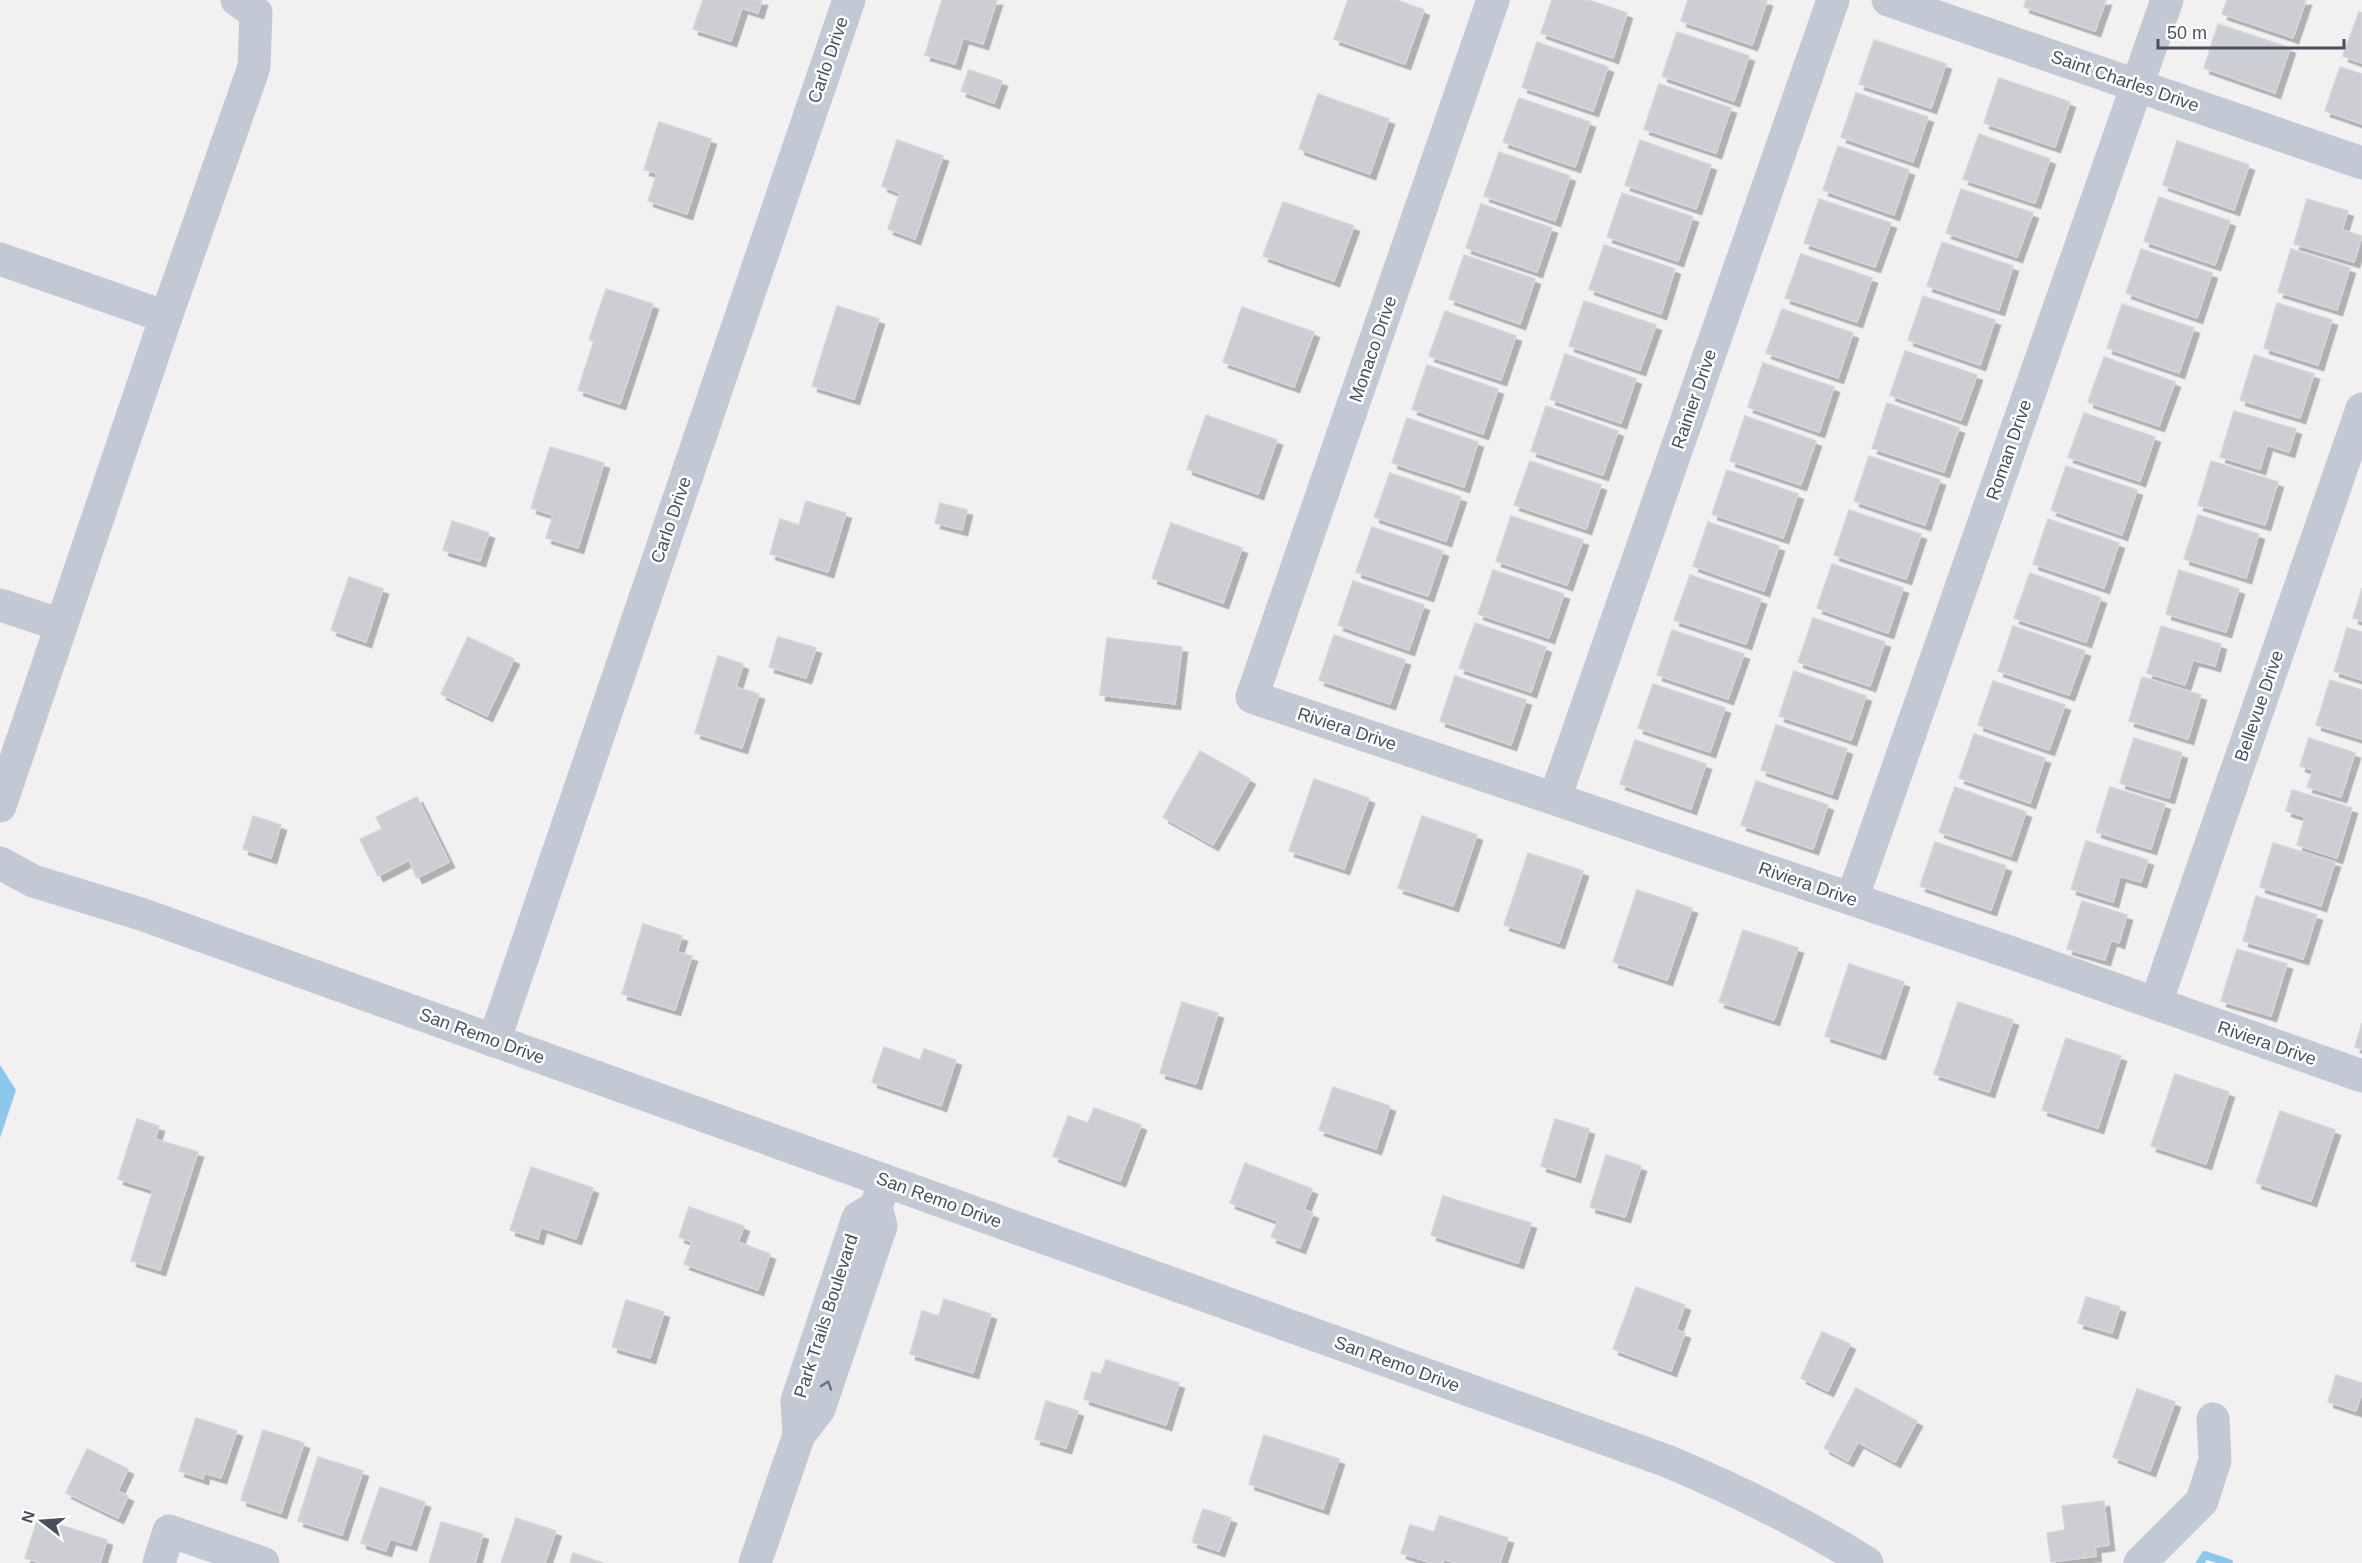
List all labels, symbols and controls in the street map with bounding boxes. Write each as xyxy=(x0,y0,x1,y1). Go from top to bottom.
scale bar xyxy=(2158,12,2344,50)
street label: Carlo Drive xyxy=(804,14,852,106)
text: 50 m xyxy=(2167,23,2207,43)
street label: Saint Charles Drive xyxy=(2048,46,2202,116)
street label: Monaco Drive xyxy=(1345,293,1401,405)
street label: Rainier Drive xyxy=(1668,347,1720,451)
street label: Roman Drive xyxy=(1982,397,2036,503)
street label: Carlo Drive xyxy=(647,474,695,566)
street label: Bellevue Drive xyxy=(2231,648,2287,764)
street label: Riviera Drive xyxy=(1295,704,1399,754)
street label: Riviera Drive xyxy=(1756,858,1860,910)
street label: San Remo Drive xyxy=(417,1004,547,1068)
street label: Riviera Drive xyxy=(2215,1017,2319,1069)
street label: San Remo Drive xyxy=(874,1168,1004,1232)
street label: Park Trails Boulevard xyxy=(790,1232,862,1400)
street label: San Remo Drive xyxy=(1332,1332,1462,1396)
one-way arrow xyxy=(820,1380,832,1391)
north arrow xyxy=(12,1491,72,1551)
text: N xyxy=(18,1509,38,1525)

